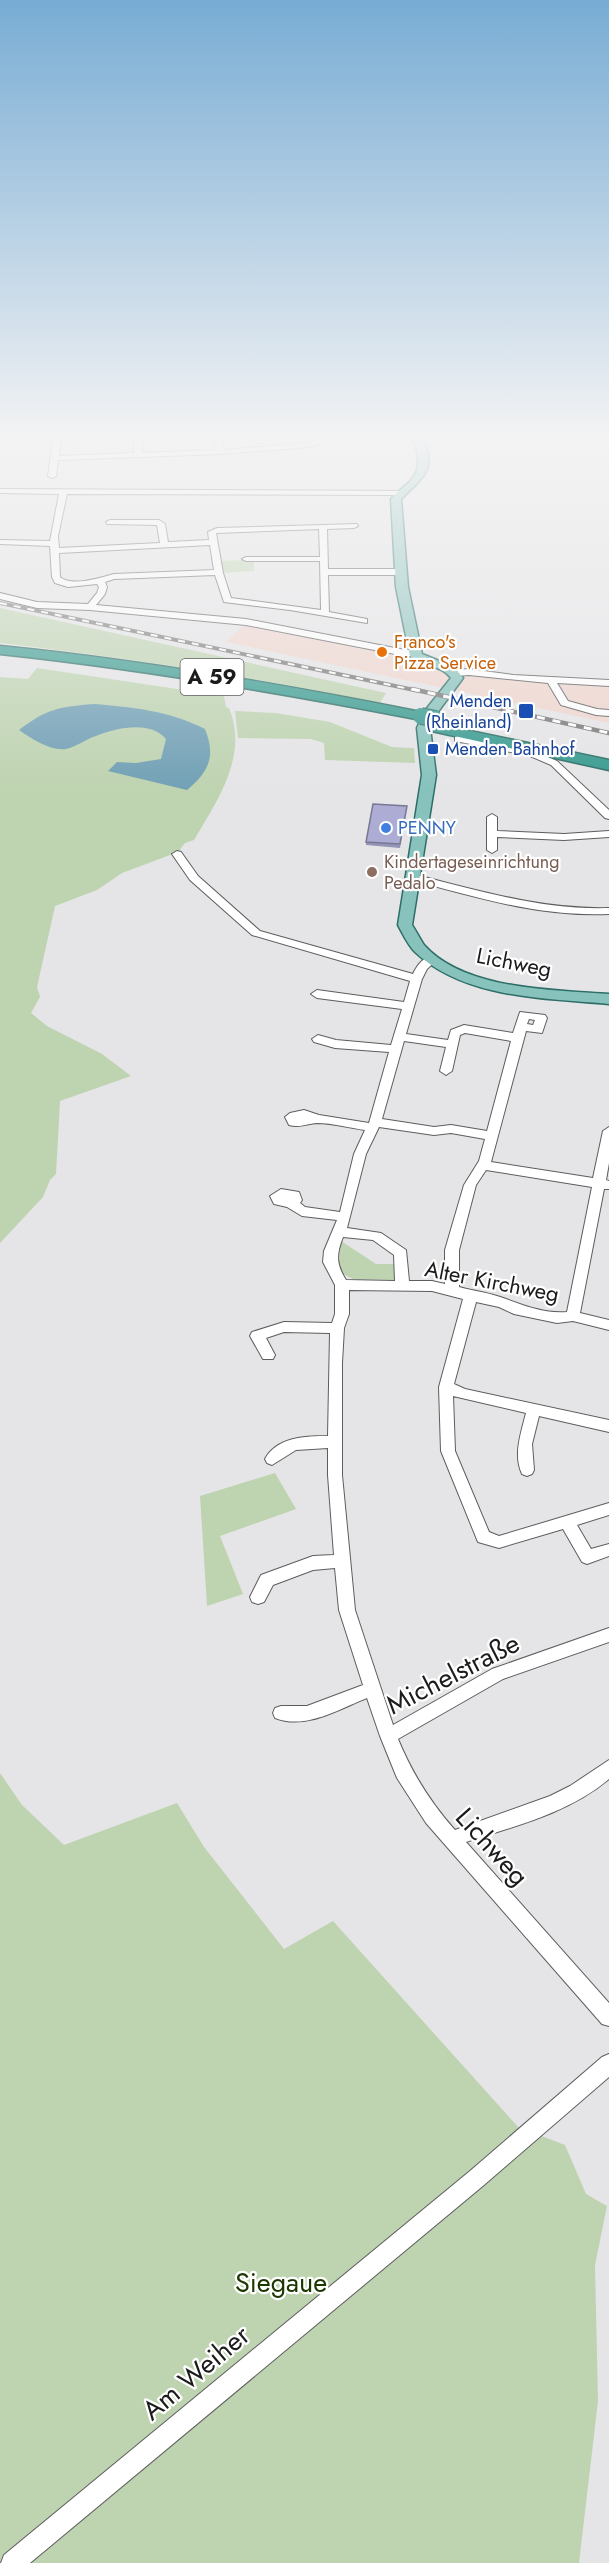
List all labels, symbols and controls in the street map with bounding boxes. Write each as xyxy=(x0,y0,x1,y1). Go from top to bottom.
place label: Franco's Pizza Service xyxy=(394,629,496,676)
marker: Franco's Pizza Service xyxy=(375,645,389,659)
road number: A 59 xyxy=(180,659,244,695)
place label: Menden (Rheinland) xyxy=(425,688,512,735)
marker: Menden (Rheinland) xyxy=(517,702,535,720)
place label: Menden Bahnhof xyxy=(445,736,576,762)
marker: Menden Bahnhof xyxy=(426,742,440,756)
place label: PENNY xyxy=(398,815,457,841)
marker: PENNY xyxy=(379,821,393,835)
place label: Kindertageseinrichtung Pedalo xyxy=(384,849,560,896)
marker: Kindertageseinrichtung Pedalo xyxy=(365,865,379,879)
street label: Lichweg xyxy=(474,939,554,985)
street label: Alter Kirchweg xyxy=(422,1252,562,1310)
street label: Michelstraße xyxy=(379,1623,526,1724)
street label: Lichweg xyxy=(447,1799,538,1894)
park label: Siegaue xyxy=(235,2263,327,2302)
street label: Am Weiher xyxy=(133,2315,258,2429)

